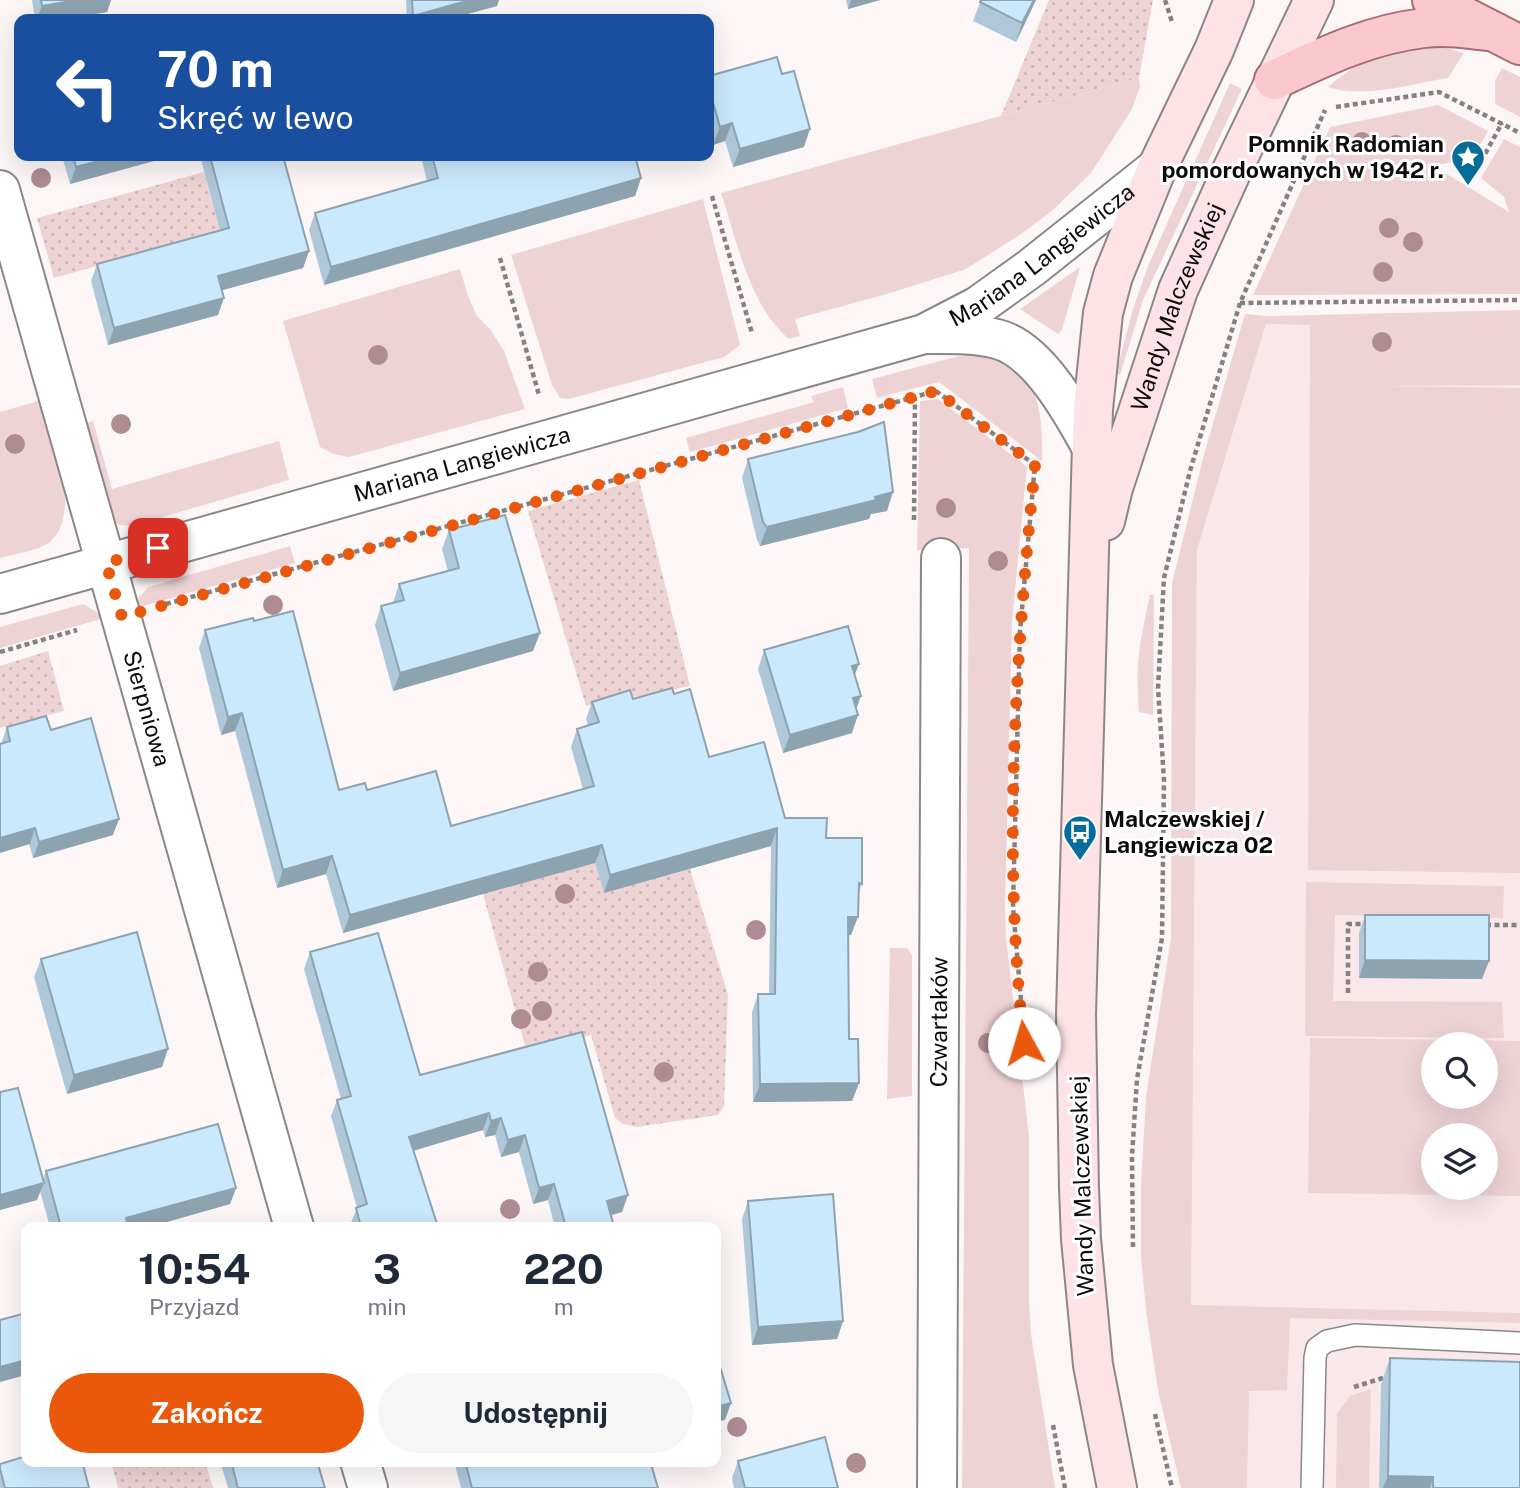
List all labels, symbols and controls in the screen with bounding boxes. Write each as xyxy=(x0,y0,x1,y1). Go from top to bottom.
text: 70 m xyxy=(157,40,274,98)
icon: left xyxy=(42,42,133,133)
text: Skręć w lewo xyxy=(157,99,354,136)
place label: Pomnik Radomian pomordowanych w 1942 r. xyxy=(1161,130,1444,183)
place icon: Pomnik Radomian pomordowanych w 1942 r. xyxy=(1449,138,1487,187)
street label: Mariana Langiewicza xyxy=(944,178,1139,332)
street label: Wandy Malczewskiej xyxy=(1125,198,1229,415)
street label: Mariana Langiewicza xyxy=(351,420,573,507)
pin xyxy=(128,518,188,578)
icon: arrive xyxy=(139,529,177,567)
street label: Sierpniowa xyxy=(118,647,177,769)
place label: Malczewskiej / Langiewicza 02 xyxy=(1104,805,1273,858)
bus stop icon: Malczewskiej / Langiewicza 02 xyxy=(1061,813,1099,862)
street label: Czwartaków xyxy=(925,957,952,1087)
position arrow xyxy=(987,1006,1061,1080)
map controls xyxy=(1421,1032,1498,1200)
button: search xyxy=(1421,1032,1498,1109)
street label: Wandy Malczewskiej xyxy=(1064,1075,1099,1297)
button: layers xyxy=(1421,1123,1498,1200)
text: 10:54 xyxy=(138,1244,250,1293)
text: 3 xyxy=(373,1244,401,1293)
text: 220 xyxy=(523,1244,604,1293)
text: Przyjazd xyxy=(149,1293,239,1320)
text: min xyxy=(367,1293,406,1320)
text: m xyxy=(554,1293,574,1320)
button: Zakończ xyxy=(49,1373,364,1453)
button: Udostępnij xyxy=(378,1373,693,1453)

